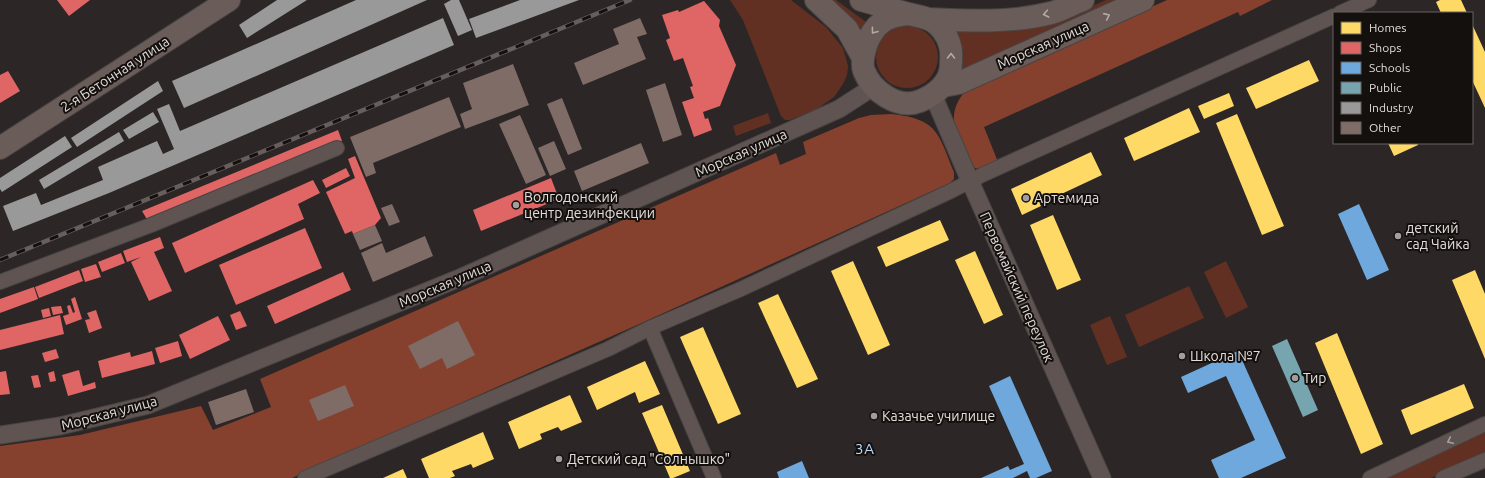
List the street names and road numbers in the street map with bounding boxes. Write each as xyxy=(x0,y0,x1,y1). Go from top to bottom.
street label: Морская улица xyxy=(995,18,1091,72)
street label: 2-я Бетонная улица xyxy=(58,33,172,115)
street label: Морская улица xyxy=(693,126,789,180)
street label: Первомайский переулок xyxy=(977,210,1057,364)
street label: Морская улица xyxy=(397,257,493,311)
street label: Морская улица xyxy=(59,393,159,433)

